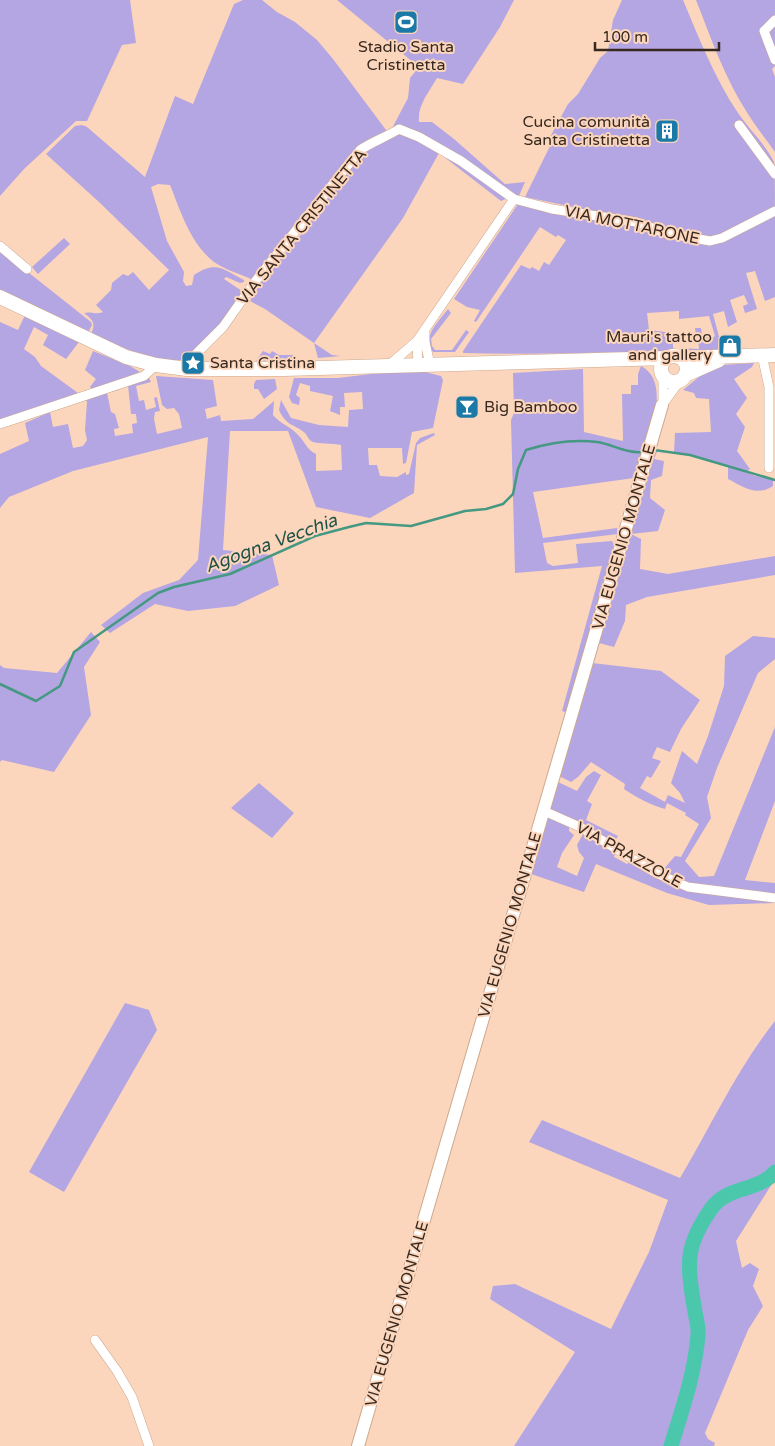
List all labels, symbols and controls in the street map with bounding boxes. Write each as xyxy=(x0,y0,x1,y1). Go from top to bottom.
sports icon: Stadio Santa Cristinetta xyxy=(393,9,419,35)
scale bar xyxy=(595,20,719,52)
text: 100 m xyxy=(602,28,648,46)
place label: Stadio Santa Cristinetta xyxy=(358,37,454,75)
place label: Cucina comunità Santa Cristinetta xyxy=(523,112,650,150)
building icon: Cucina comunità Santa Cristinetta xyxy=(654,118,680,144)
street label: VIA SANTA CRISTINETTA xyxy=(233,145,371,309)
street label: VIA MOTTARONE xyxy=(563,201,701,249)
place label: Mauri's tattoo and gallery xyxy=(606,327,712,365)
shop icon: Mauri's tattoo and gallery xyxy=(717,333,743,359)
place icon: Santa Cristina xyxy=(180,350,206,376)
place label: Santa Cristina xyxy=(210,353,315,373)
bar icon: Big Bamboo xyxy=(454,394,480,420)
place label: Big Bamboo xyxy=(484,397,578,417)
street label: VIA EUGENIO MONTALE xyxy=(588,442,660,632)
water label: Agogna Vecchia xyxy=(202,509,341,577)
street label: VIA PRAZZOLE xyxy=(572,817,686,893)
street label: VIA EUGENIO MONTALE xyxy=(474,830,546,1020)
street label: VIA EUGENIO MONTALE xyxy=(361,1219,433,1409)

